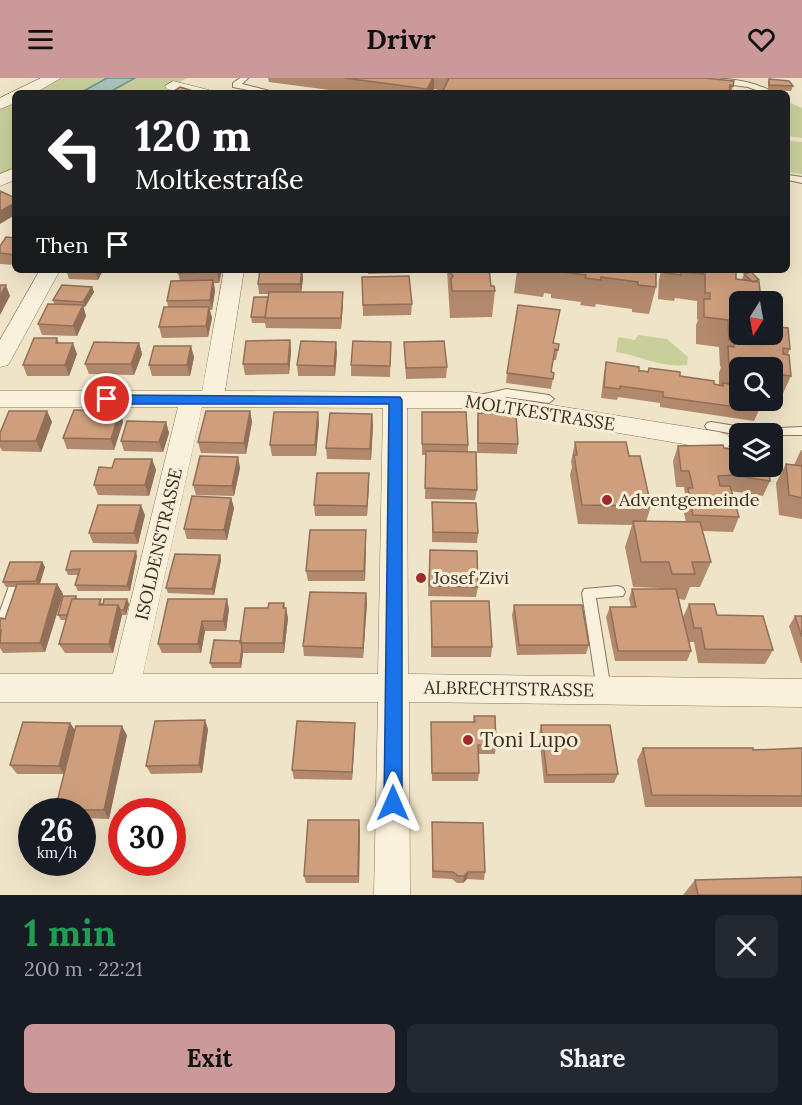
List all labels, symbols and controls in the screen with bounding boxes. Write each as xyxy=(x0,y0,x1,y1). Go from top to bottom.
text: Drivr xyxy=(366,22,436,56)
icon: menu xyxy=(24,23,57,56)
icon: heart xyxy=(745,23,778,56)
text: 120 m xyxy=(135,109,251,163)
icon: left xyxy=(36,114,114,192)
text: Moltkestraße xyxy=(135,162,304,196)
icon: arrive xyxy=(101,228,134,261)
text: Then xyxy=(36,231,89,259)
north arrow xyxy=(729,291,783,345)
map controls xyxy=(729,291,783,477)
button: search xyxy=(729,357,783,411)
pin xyxy=(81,373,132,424)
icon: arrive xyxy=(90,382,123,415)
street label: MOLTKESTRASSE xyxy=(463,389,617,436)
button: layers xyxy=(729,423,783,477)
street label: ISOLDENSTRASSE xyxy=(130,465,187,622)
place label: Adventgemeinde xyxy=(618,488,760,511)
marker: Adventgemeinde xyxy=(600,493,614,507)
place label: Josef Zivi xyxy=(432,566,509,589)
marker: Josef Zivi xyxy=(414,571,428,585)
street label: ALBRECHTSTRASSE xyxy=(423,675,594,701)
place label: Toni Lupo xyxy=(480,726,578,753)
marker: Toni Lupo xyxy=(461,733,475,747)
position arrow xyxy=(361,771,425,835)
speed limit sign: 30 xyxy=(108,798,186,876)
text: 26 xyxy=(40,811,74,849)
text: km/h xyxy=(37,843,77,862)
text: 1 min xyxy=(24,910,116,956)
button: close xyxy=(715,915,778,978)
text: 200 m · 22:21 xyxy=(24,956,143,981)
button: Exit xyxy=(24,1024,395,1093)
button: Share xyxy=(407,1024,778,1093)

